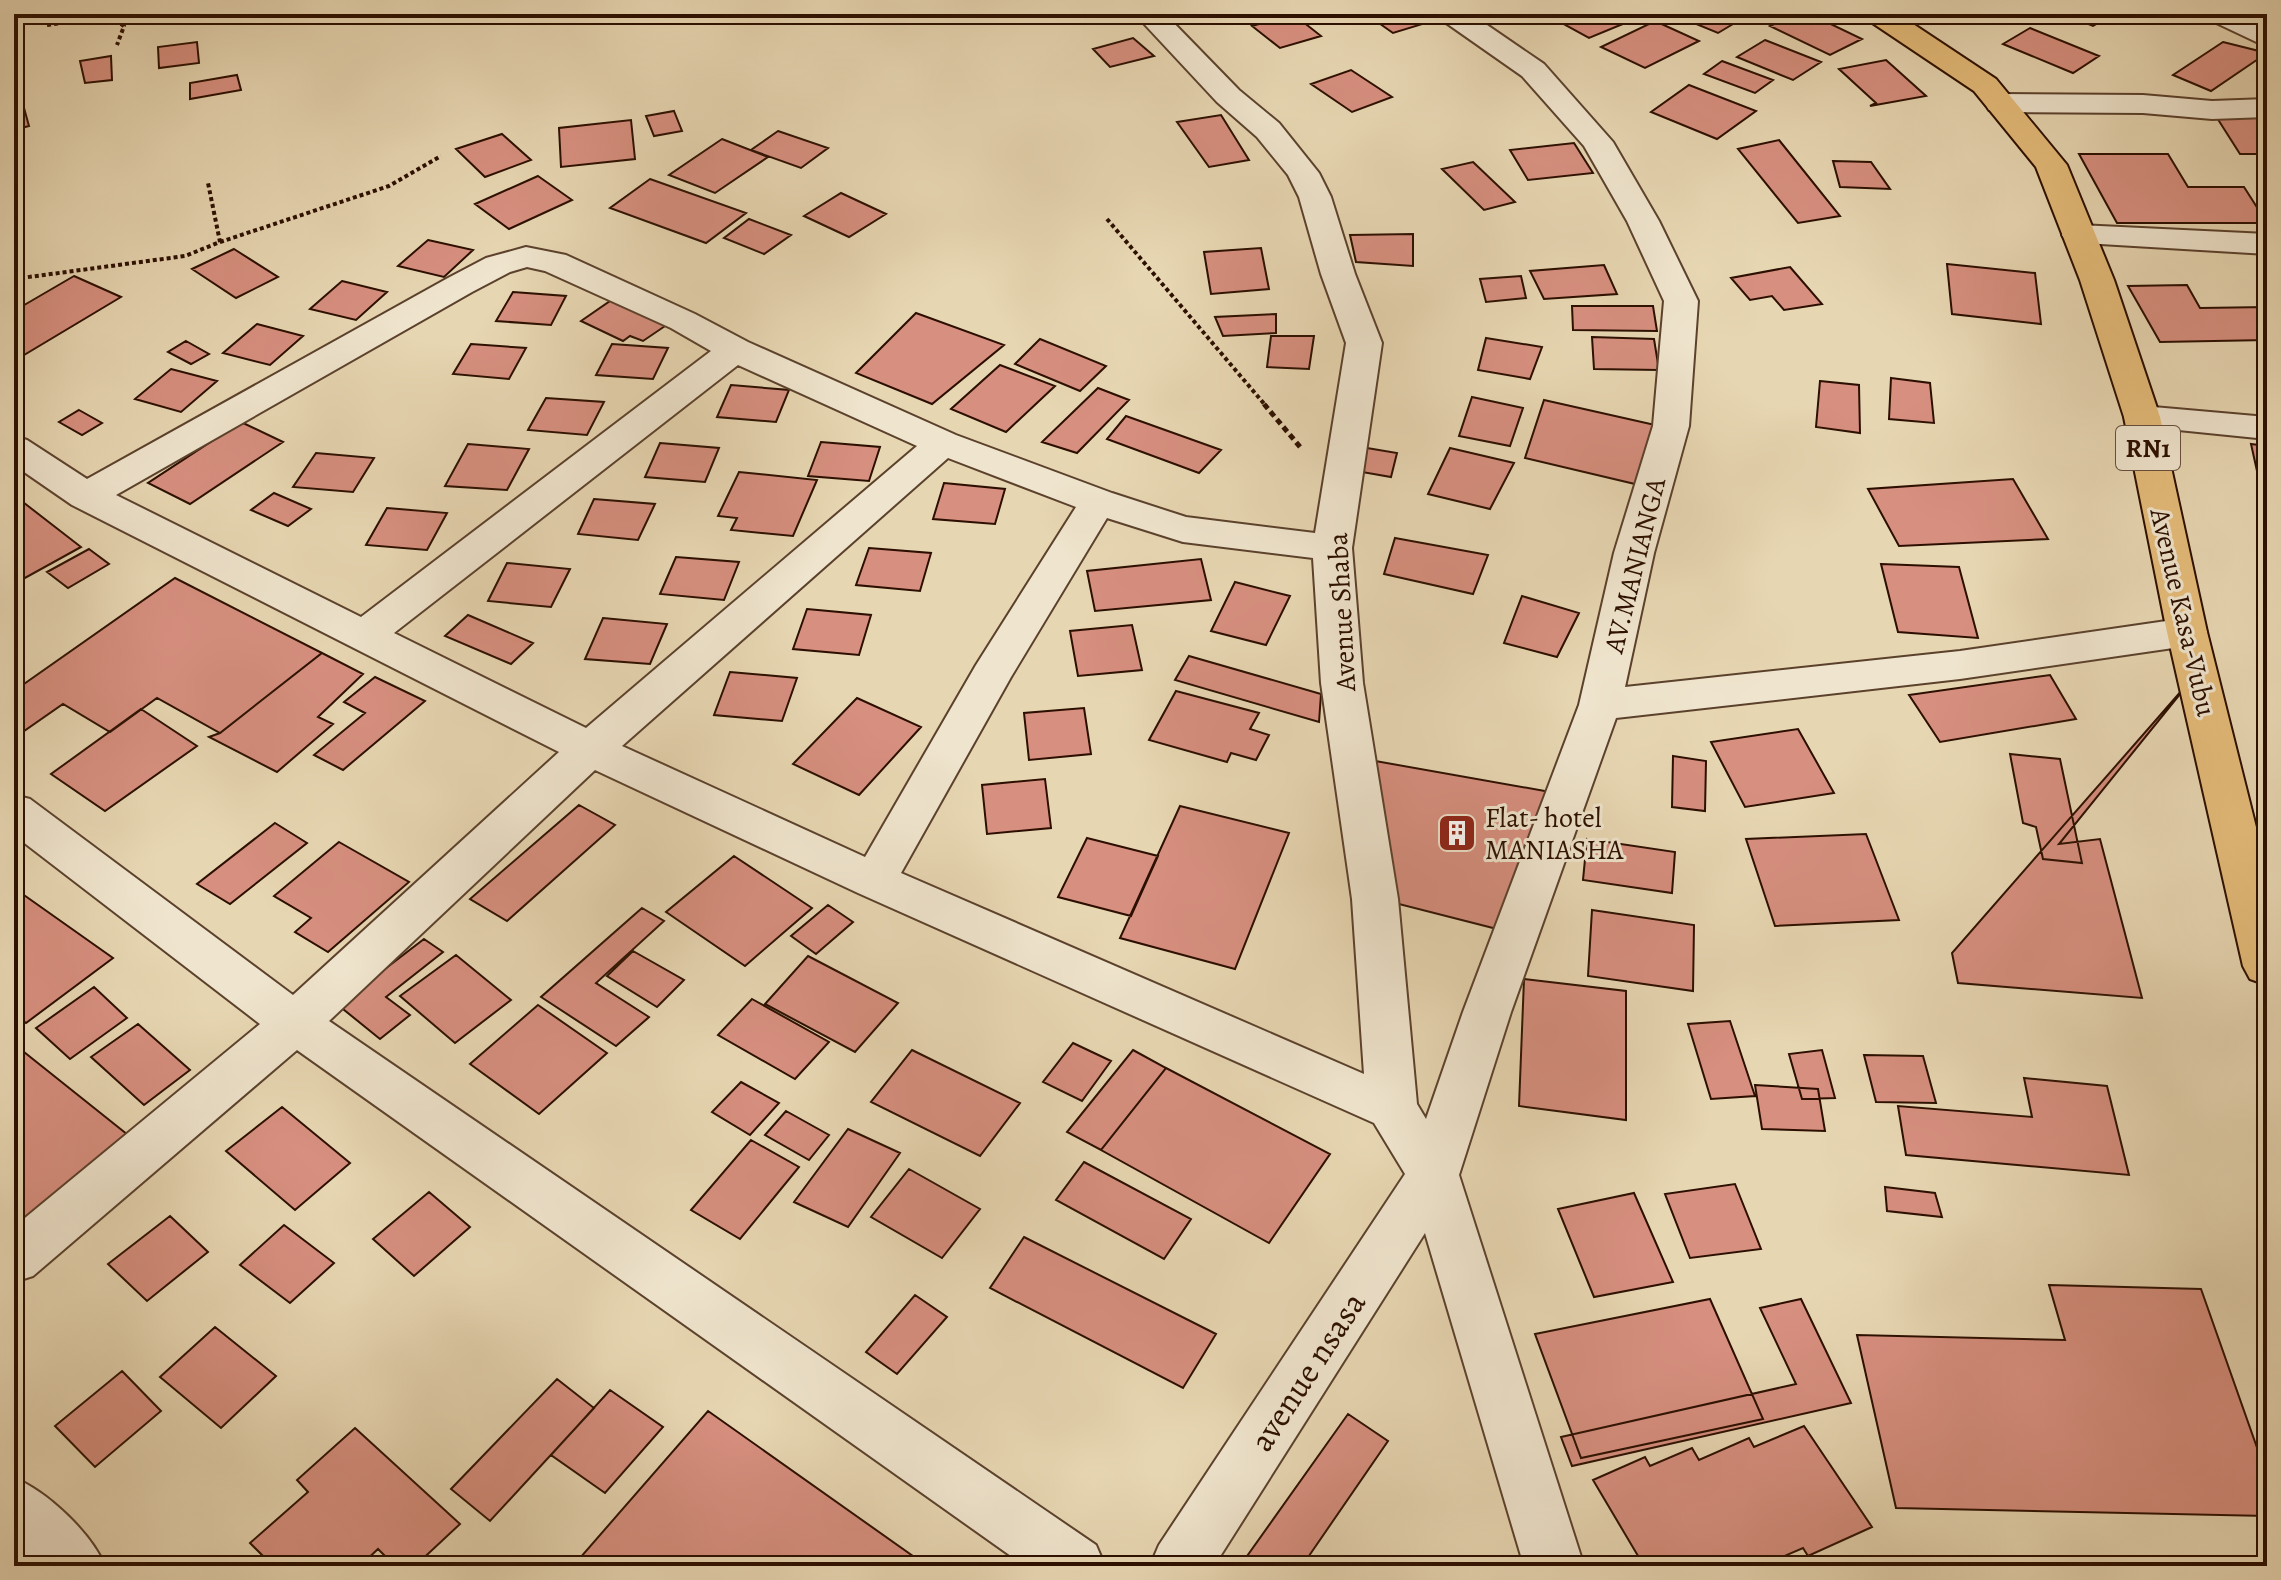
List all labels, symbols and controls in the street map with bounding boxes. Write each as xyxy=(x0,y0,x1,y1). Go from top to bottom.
road number: RN1 xyxy=(2116,426,2180,470)
street label: AV.MANIANGA xyxy=(1595,473,1675,658)
street label: Avenue Kasa-Vubu xyxy=(2140,503,2226,721)
street label: Avenue Shaba xyxy=(1319,532,1365,693)
place label: Flat- hotel MANIASHA xyxy=(1485,799,1624,869)
building icon: Flat- hotel MANIASHA xyxy=(1436,812,1478,854)
street label: avenue nsasa xyxy=(1238,1282,1377,1460)

